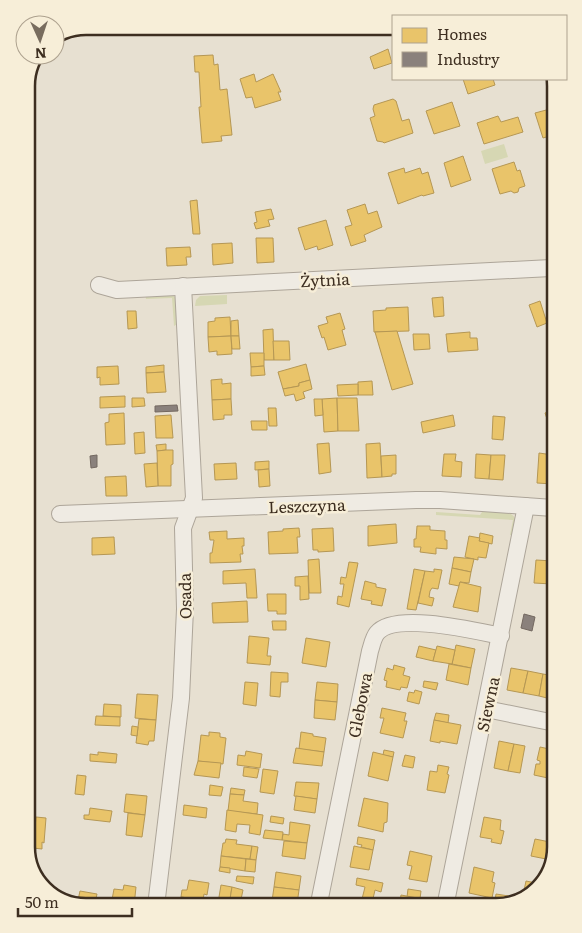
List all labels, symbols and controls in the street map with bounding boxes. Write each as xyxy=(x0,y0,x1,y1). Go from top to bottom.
north arrow xyxy=(15,15,65,65)
legend xyxy=(392,15,567,80)
text: Homes xyxy=(437,22,487,45)
text: N xyxy=(34,44,47,64)
text: Industry xyxy=(437,47,500,70)
street label: Żytnia xyxy=(300,266,351,292)
street label: Leszczyna xyxy=(268,492,346,518)
street label: Osada xyxy=(172,572,196,619)
street label: Glebowa xyxy=(341,670,377,740)
street label: Siewna xyxy=(469,674,505,734)
scale bar xyxy=(18,886,131,918)
text: 50 m xyxy=(25,890,59,913)

